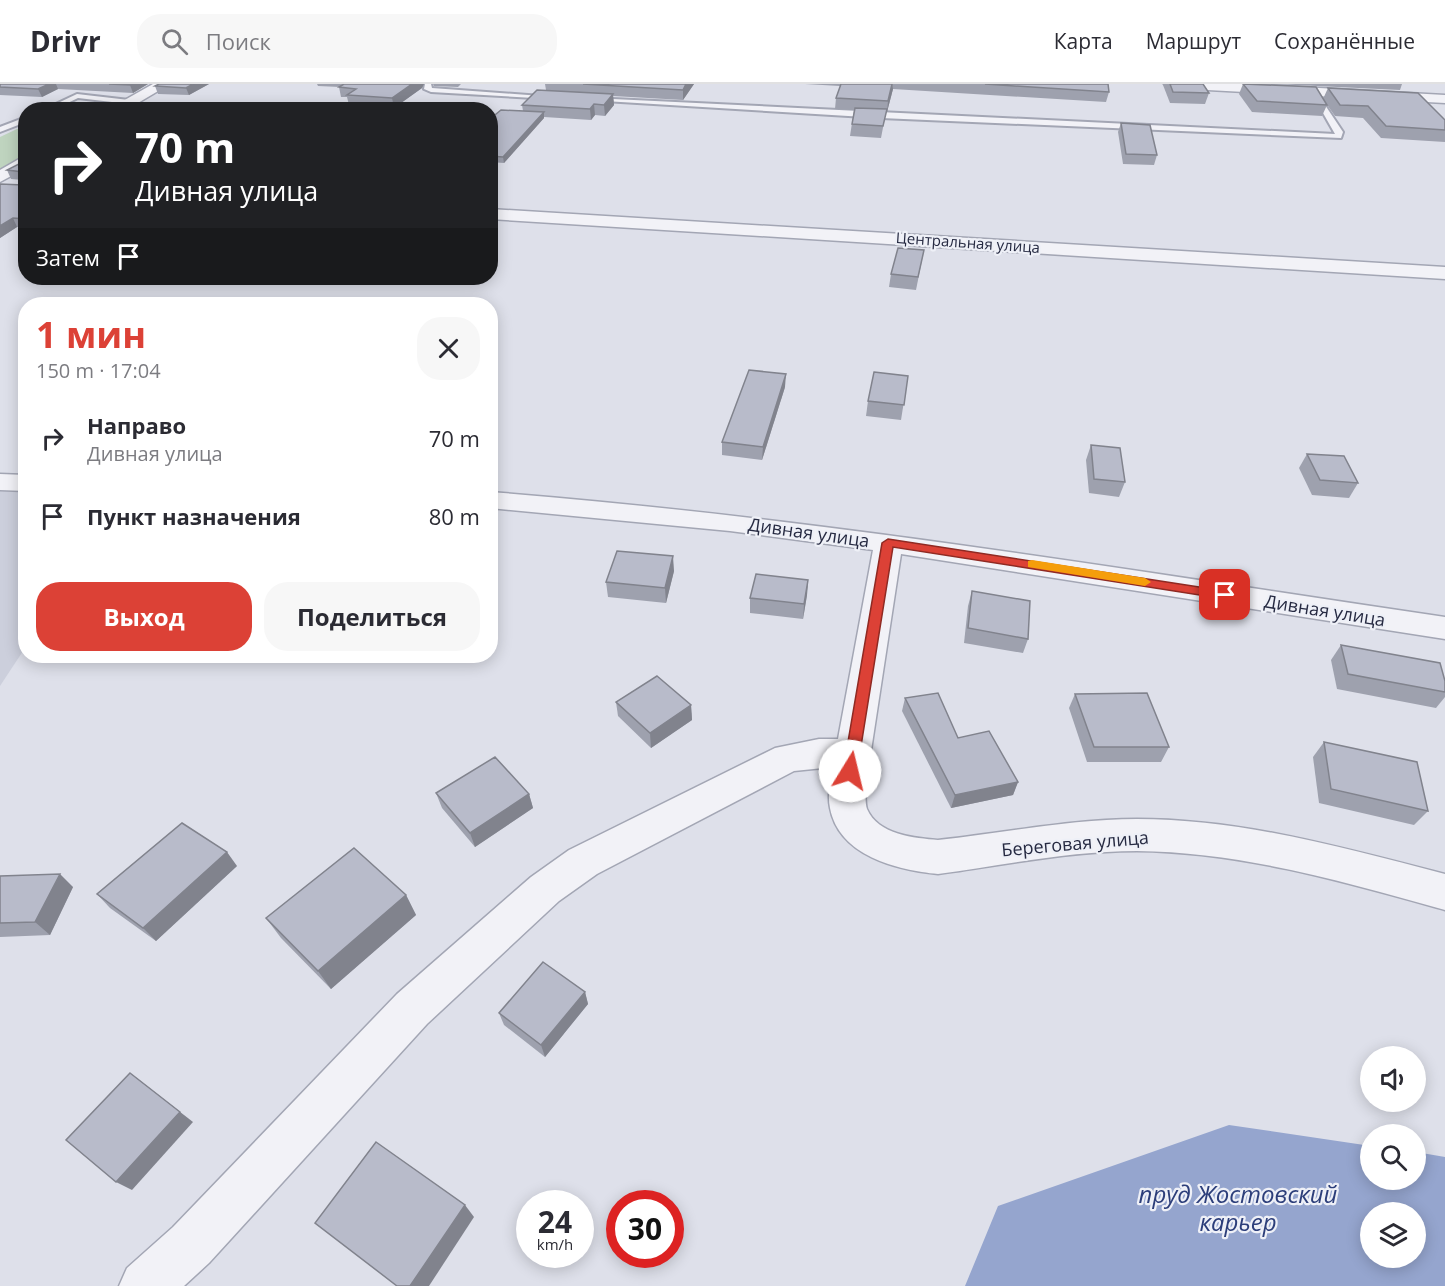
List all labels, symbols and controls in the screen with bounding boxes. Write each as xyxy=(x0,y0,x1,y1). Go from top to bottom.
search box xyxy=(137,14,557,68)
text: Drivr xyxy=(30,22,101,60)
icon: search xyxy=(158,25,191,58)
text: Поиск xyxy=(206,26,271,56)
text: Карта xyxy=(1054,27,1113,55)
text: Маршрут xyxy=(1146,27,1241,55)
text: Сохранённые xyxy=(1274,27,1415,55)
text: 70 m xyxy=(135,118,235,175)
icon: right xyxy=(36,126,114,204)
text: Дивная улица xyxy=(135,172,318,209)
street label: Центральная улица xyxy=(895,227,1041,257)
icon: arrive xyxy=(112,240,145,273)
text: Затем xyxy=(36,242,100,272)
text: 1 мин xyxy=(36,310,146,359)
button: close xyxy=(417,317,480,380)
text: 150 m · 17:04 xyxy=(36,357,161,384)
text: Направо xyxy=(87,410,186,440)
icon: right xyxy=(36,422,69,455)
text: 70 m xyxy=(429,423,480,453)
text: Дивная улица xyxy=(87,440,223,467)
icon: arrive xyxy=(36,500,69,533)
text: Пункт назначения xyxy=(87,501,301,531)
text: 80 m xyxy=(429,501,480,531)
street label: Дивная улица xyxy=(747,512,871,552)
pin xyxy=(1199,569,1250,620)
icon: arrive xyxy=(1208,578,1241,611)
button: Выход xyxy=(36,582,252,651)
button: Поделиться xyxy=(264,582,480,651)
street label: Дивная улица xyxy=(1263,589,1387,631)
position arrow xyxy=(818,739,882,803)
street label: Береговая улица xyxy=(1000,825,1150,861)
map controls xyxy=(1360,1046,1426,1268)
button: sound xyxy=(1360,1046,1426,1112)
button: search xyxy=(1360,1124,1426,1190)
water label: пруд Жостовский карьер xyxy=(1139,1177,1338,1238)
speed limit sign: 30 xyxy=(606,1190,684,1268)
text: 24 xyxy=(538,1201,572,1242)
button: layers xyxy=(1360,1202,1426,1268)
text: km/h xyxy=(537,1234,573,1254)

